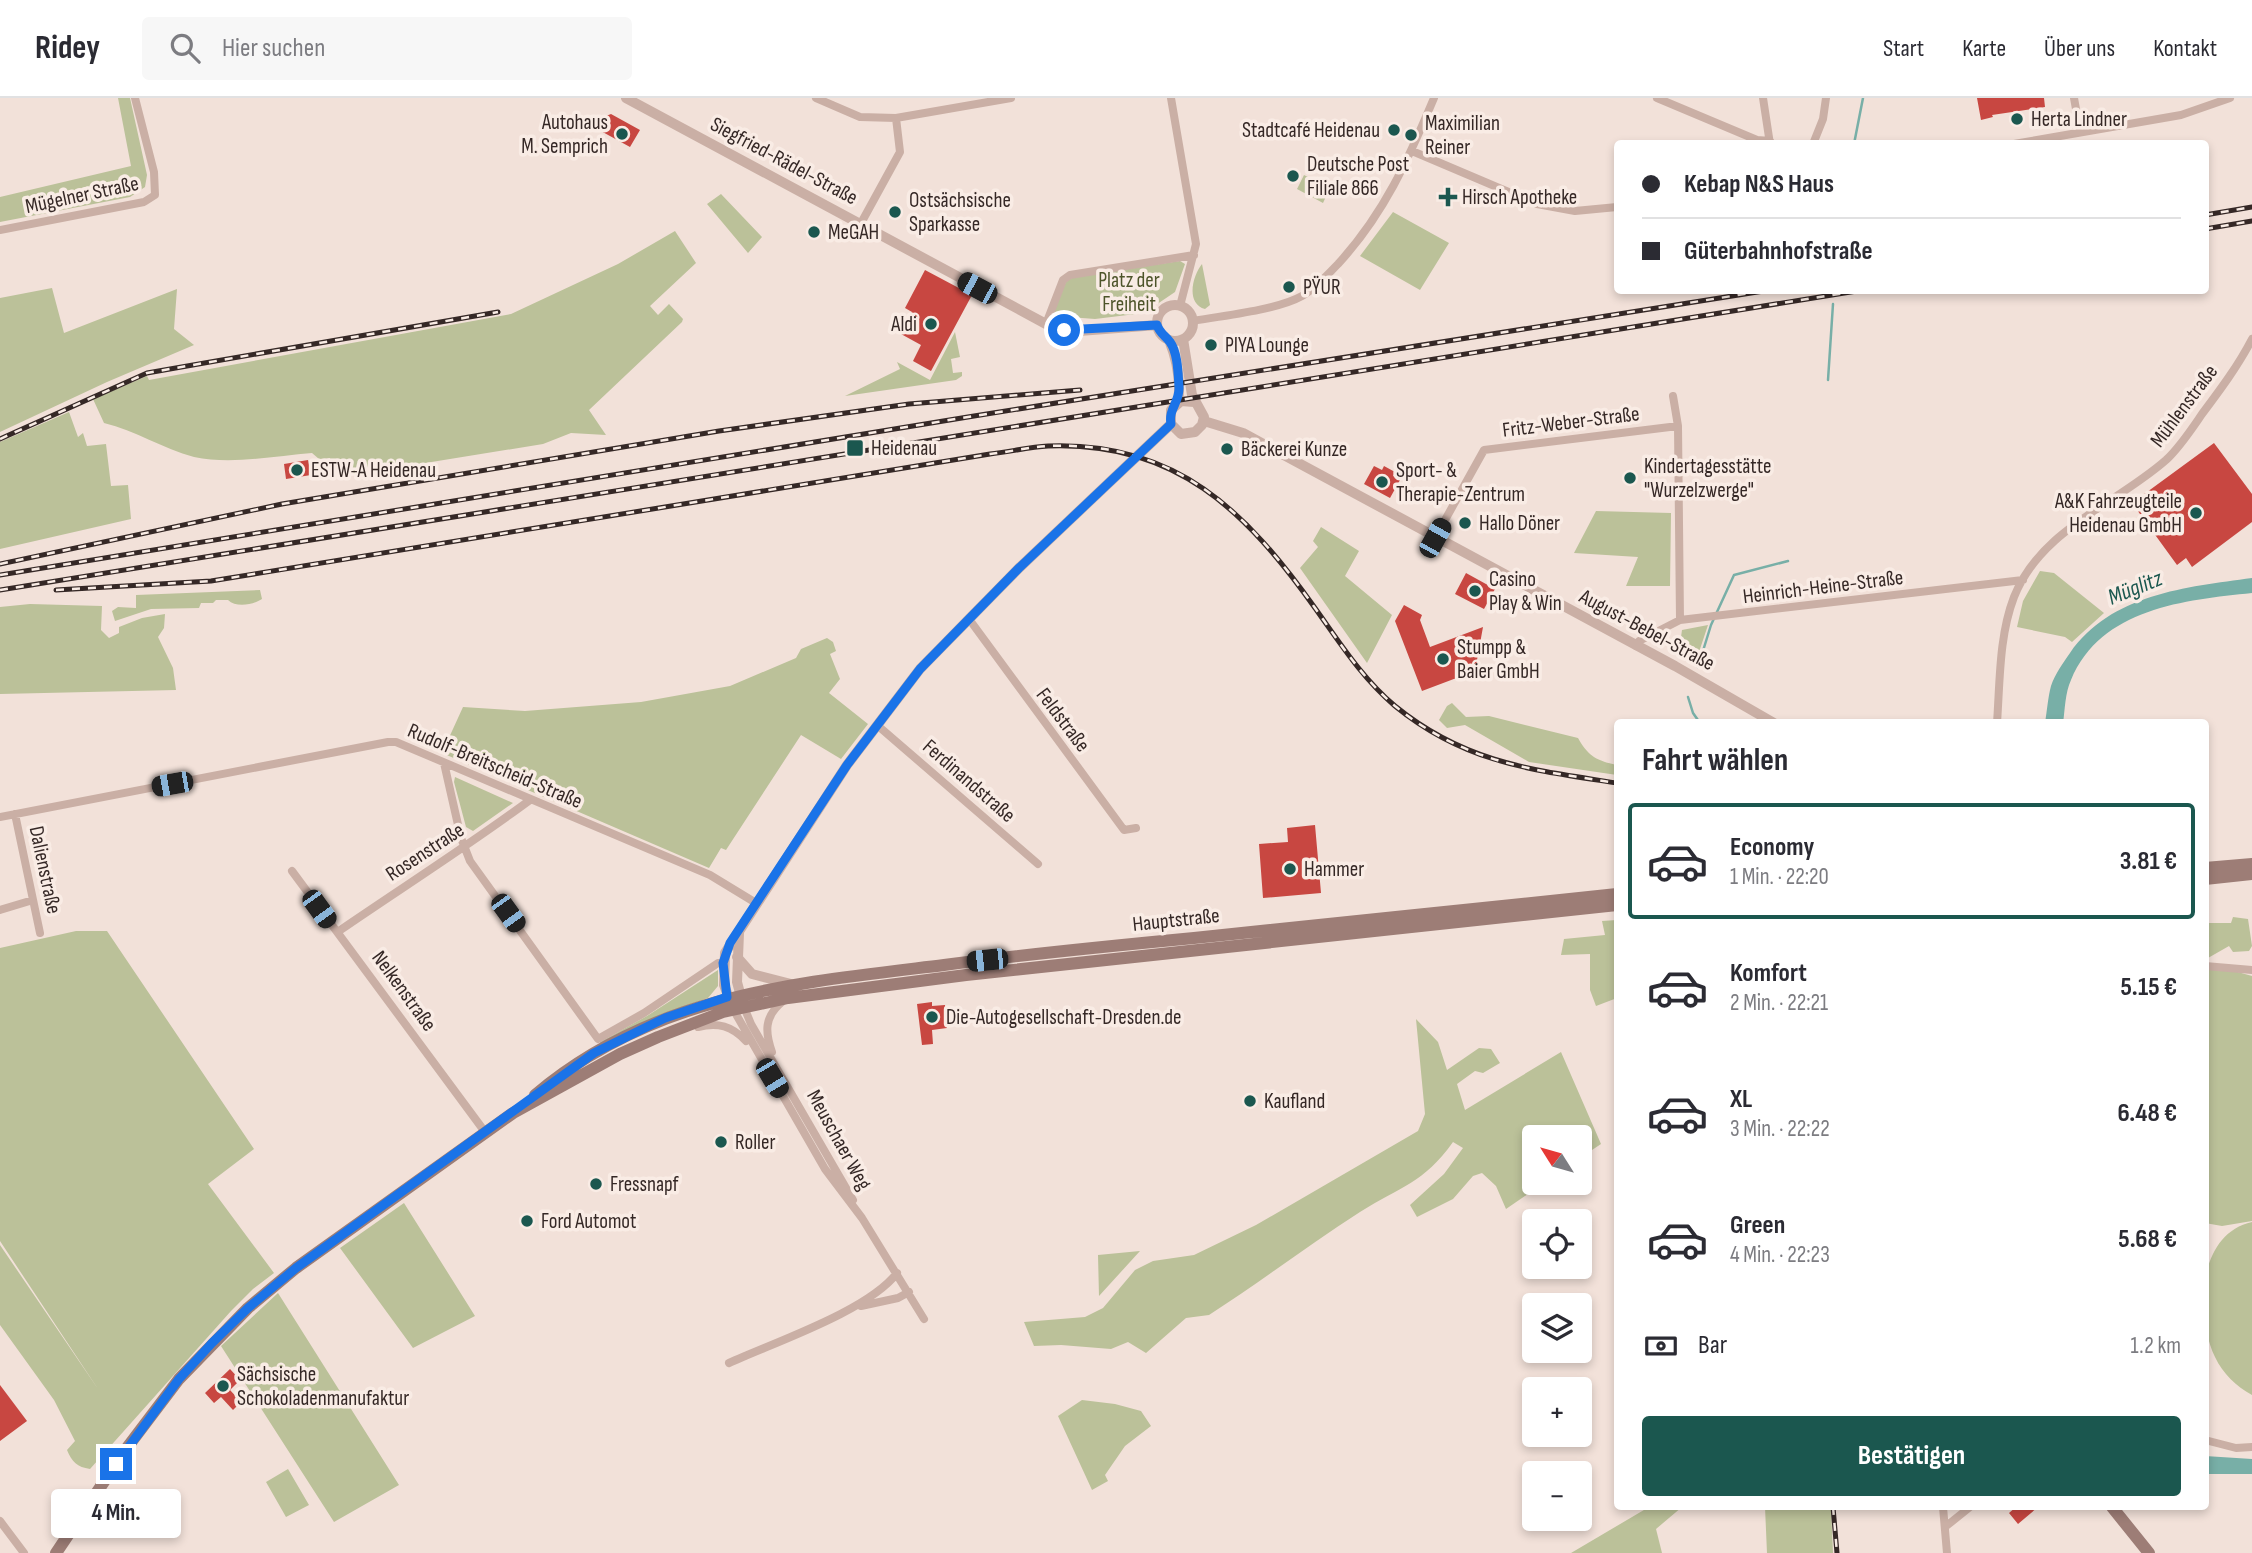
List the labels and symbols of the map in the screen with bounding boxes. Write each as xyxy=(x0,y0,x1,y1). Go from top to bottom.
place label: Herta Lindner xyxy=(2031,107,2127,132)
place label: Autohaus M. Semprich xyxy=(521,110,608,159)
place label: Maximilian Reiner xyxy=(1425,111,1500,160)
marker: Herta Lindner xyxy=(2009,111,2025,127)
street label: Siegfried-Rädel-Straße xyxy=(706,112,862,210)
place label: Stadtcafé Heidenau xyxy=(1242,118,1380,143)
marker: Stadtcafé Heidenau xyxy=(1386,122,1402,138)
marker: Autohaus M. Semprich xyxy=(614,126,630,142)
marker: Maximilian Reiner xyxy=(1403,127,1419,143)
place label: Deutsche Post Filiale 866 xyxy=(1307,152,1409,201)
marker: Deutsche Post Filiale 866 xyxy=(1285,168,1301,184)
street label: Mügelner Straße xyxy=(23,171,141,219)
place label: Hirsch Apotheke xyxy=(1462,185,1577,210)
place label: Ostsächsische Sparkasse xyxy=(909,188,1011,237)
marker: Hirsch Apotheke xyxy=(1440,189,1456,205)
marker: Ostsächsische Sparkasse xyxy=(887,204,903,220)
place label: MeGAH xyxy=(828,220,879,245)
marker: MeGAH xyxy=(806,224,822,240)
park label: Platz der Freiheit xyxy=(1098,268,1160,317)
car xyxy=(954,269,1001,307)
place label: PŸUR xyxy=(1303,275,1341,300)
marker: PŸUR xyxy=(1281,279,1297,295)
place label: Aldi xyxy=(890,312,917,337)
route start xyxy=(1048,314,1080,346)
marker: Aldi xyxy=(923,316,939,332)
place label: PIYA Lounge xyxy=(1225,333,1309,358)
marker: PIYA Lounge xyxy=(1203,337,1219,353)
street label: Mühlenstraße xyxy=(2145,360,2223,452)
street label: Fritz-Weber-Straße xyxy=(1501,401,1641,443)
place label: Heidenau xyxy=(871,436,937,461)
place label: Bäckerei Kunze xyxy=(1241,437,1347,462)
marker: Heidenau xyxy=(845,438,865,458)
marker: Bäckerei Kunze xyxy=(1219,441,1235,457)
place label: Kindertagesstätte "Wurzelzwerge" xyxy=(1644,454,1771,503)
place label: ESTW-A Heidenau xyxy=(311,458,436,483)
place label: Sport- & Therapie-Zentrum xyxy=(1396,458,1525,507)
marker: ESTW-A Heidenau xyxy=(289,462,305,478)
marker: Kindertagesstätte "Wurzelzwerge" xyxy=(1622,470,1638,486)
marker: Sport- & Therapie-Zentrum xyxy=(1374,474,1390,490)
place label: A&K Fahrzeugteile Heidenau GmbH xyxy=(2054,489,2182,538)
marker: A&K Fahrzeugteile Heidenau GmbH xyxy=(2188,505,2204,521)
place label: Hallo Döner xyxy=(1479,511,1560,536)
car xyxy=(1416,515,1455,561)
marker: Hallo Döner xyxy=(1457,515,1473,531)
water label: Müglitz xyxy=(2104,564,2167,611)
street label: Heinrich-Heine-Straße xyxy=(1741,565,1905,609)
place label: Casino Play & Win xyxy=(1489,567,1562,616)
marker: Casino Play & Win xyxy=(1467,583,1483,599)
street label: August-Bebel-Straße xyxy=(1574,583,1719,676)
place label: Stumpp & Baier GmbH xyxy=(1457,635,1540,684)
marker: Stumpp & Baier GmbH xyxy=(1435,651,1451,667)
street label: Feldstraße xyxy=(1031,683,1095,757)
street label: Rudolf-Breitscheid-Straße xyxy=(404,718,586,814)
street label: Ferdinandstraße xyxy=(918,734,1020,828)
car xyxy=(150,770,195,798)
street label: Rosenstraße xyxy=(381,818,469,886)
street label: Dalienstraße xyxy=(24,824,66,916)
place label: Hammer xyxy=(1304,857,1364,882)
marker: Hammer xyxy=(1282,861,1298,877)
car xyxy=(299,886,340,932)
car xyxy=(488,890,529,936)
street label: Hauptstraße xyxy=(1131,903,1221,937)
street label: Nelkenstraße xyxy=(367,946,441,1036)
car xyxy=(966,947,1009,973)
place label: Die-Autogesellschaft-Dresden.de xyxy=(946,1005,1182,1030)
marker: Die-Autogesellschaft-Dresden.de xyxy=(924,1009,940,1025)
car xyxy=(753,1055,792,1101)
street label: Meuschaer Weg xyxy=(801,1086,877,1194)
place label: Kaufland xyxy=(1264,1089,1325,1114)
marker: Kaufland xyxy=(1242,1093,1258,1109)
north arrow xyxy=(1522,1125,1592,1195)
place label: Roller xyxy=(735,1130,775,1155)
marker: Roller xyxy=(713,1134,729,1150)
place label: Fressnapf xyxy=(610,1172,680,1197)
marker: Fressnapf xyxy=(588,1176,604,1192)
place label: Ford Automot xyxy=(541,1209,637,1234)
marker: Ford Automot xyxy=(519,1213,535,1229)
place label: Sächsische Schokoladenmanufaktur xyxy=(237,1362,409,1411)
marker: Sächsische Schokoladenmanufaktur xyxy=(215,1378,231,1394)
route end xyxy=(100,1448,132,1480)
callout: 4 Min. xyxy=(51,1488,181,1538)

